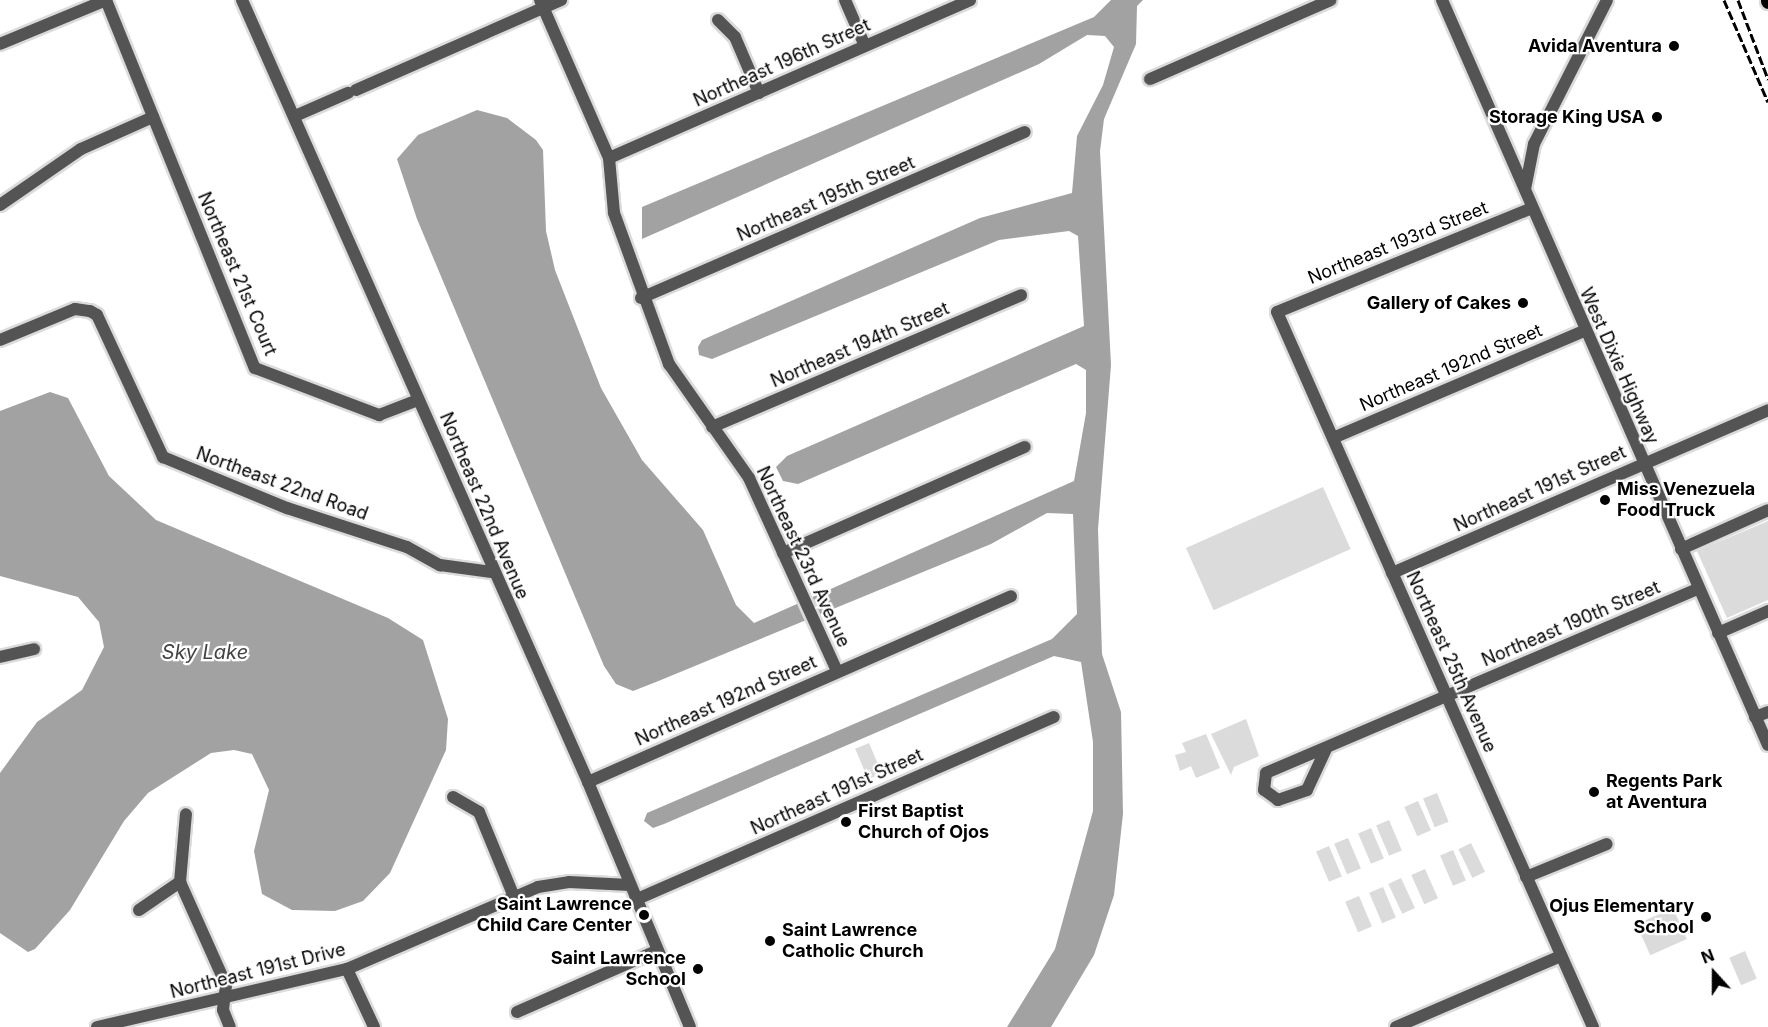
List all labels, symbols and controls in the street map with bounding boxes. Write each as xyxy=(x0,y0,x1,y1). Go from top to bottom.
street label: Northeast 196th Street xyxy=(690,14,874,112)
place label: Avida Aventura xyxy=(1528,35,1662,57)
marker: Avida Aventura xyxy=(1667,39,1681,53)
place label: Storage King USA xyxy=(1489,106,1645,128)
marker: Storage King USA xyxy=(1650,110,1664,124)
street label: Northeast 195th Street xyxy=(734,152,918,246)
street label: Northeast 21st Court xyxy=(193,189,281,359)
street label: Northeast 193rd Street xyxy=(1305,197,1491,289)
street label: West Dixie Highway xyxy=(1575,284,1663,448)
place label: Gallery of Cakes xyxy=(1367,292,1511,314)
marker: Gallery of Cakes xyxy=(1516,296,1530,310)
street label: Northeast 194th Street xyxy=(768,298,952,392)
street label: Northeast 192nd Street xyxy=(1357,320,1545,416)
street label: Northeast 22nd Avenue xyxy=(435,409,533,603)
street label: Northeast 191st Street xyxy=(1451,441,1629,537)
street label: Northeast 22nd Road xyxy=(193,443,371,525)
street label: Northeast 23rd Avenue xyxy=(752,463,854,651)
place label: Miss Venezuela Food Truck xyxy=(1617,479,1755,522)
marker: Miss Venezuela Food Truck xyxy=(1598,493,1612,507)
street label: Northeast 25th Avenue xyxy=(1401,568,1501,756)
street label: Northeast 190th Street xyxy=(1479,577,1663,671)
water label: Sky Lake xyxy=(162,640,248,664)
street label: Northeast 192nd Street xyxy=(632,651,820,751)
street label: Northeast 191st Street xyxy=(748,744,926,840)
place label: Regents Park at Aventura xyxy=(1606,771,1722,814)
marker: Regents Park at Aventura xyxy=(1587,785,1601,799)
place label: First Baptist Church of Ojos xyxy=(858,801,989,844)
marker: First Baptist Church of Ojos xyxy=(839,815,853,829)
place label: Saint Lawrence Child Care Center xyxy=(477,894,632,936)
place label: Ojus Elementary School xyxy=(1549,896,1694,938)
marker: Saint Lawrence Child Care Center xyxy=(637,908,651,922)
marker: Ojus Elementary School xyxy=(1699,910,1713,924)
place label: Saint Lawrence Catholic Church xyxy=(782,920,924,962)
marker: Saint Lawrence Catholic Church xyxy=(763,934,777,948)
street label: Northeast 191st Drive xyxy=(168,939,348,1003)
north arrow xyxy=(1684,943,1744,1003)
text: N xyxy=(1698,945,1717,968)
place label: Saint Lawrence School xyxy=(551,948,686,990)
marker: Saint Lawrence School xyxy=(691,962,705,976)

